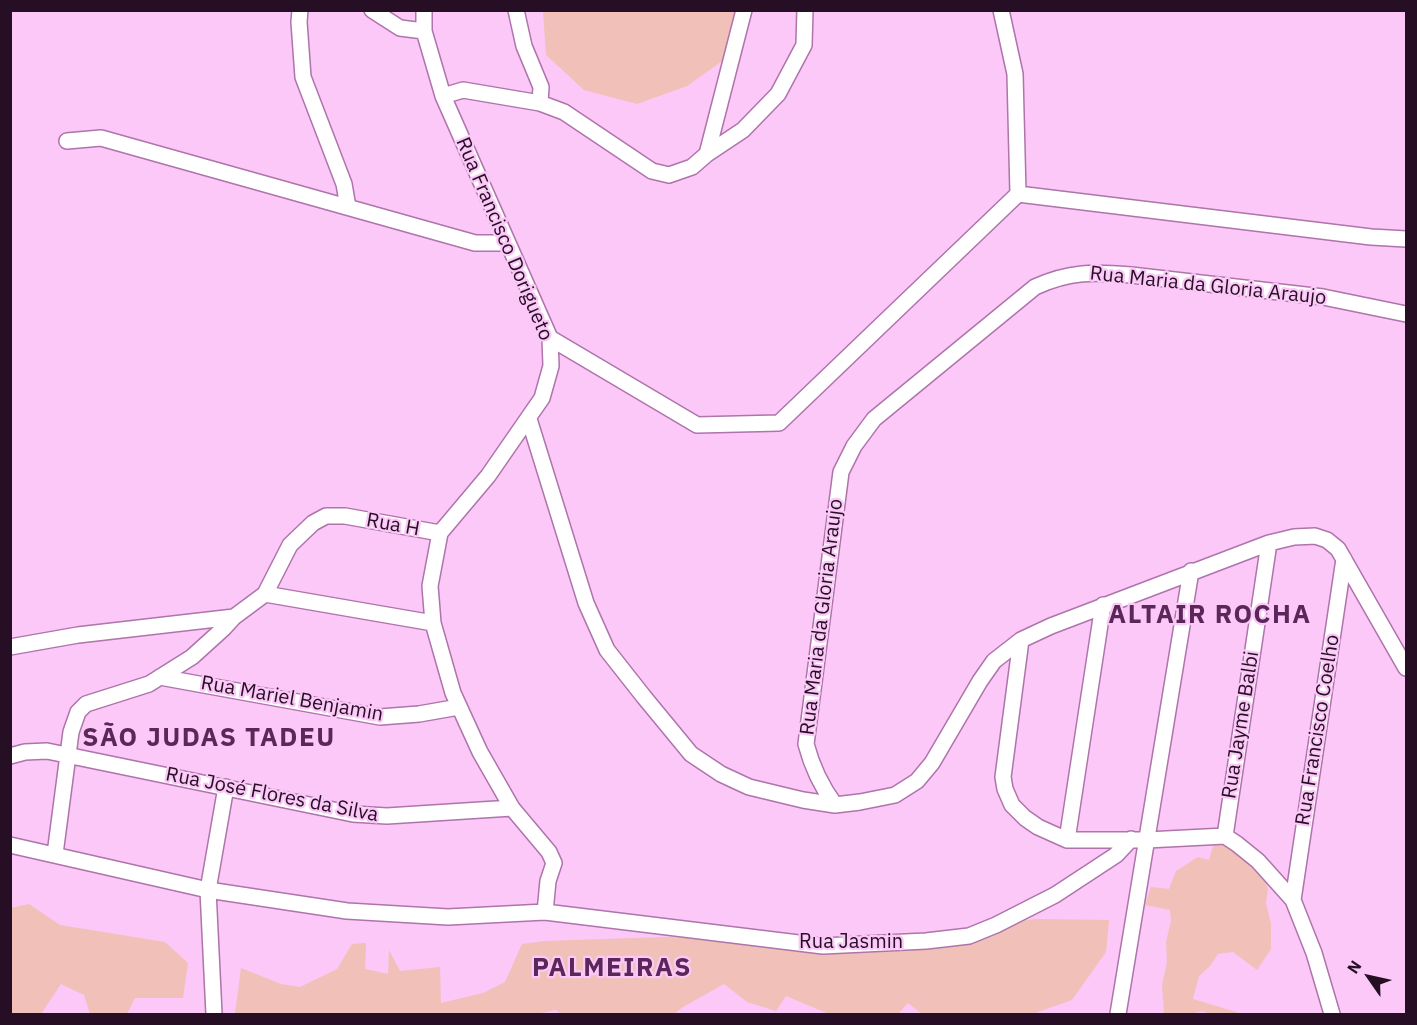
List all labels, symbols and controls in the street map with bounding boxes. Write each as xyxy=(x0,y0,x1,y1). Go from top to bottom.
street label: Rua Francisco Dorigueto xyxy=(450,134,558,344)
street label: Rua Maria da Gloria Araujo xyxy=(1088,262,1328,310)
street label: Rua Maria da Gloria Araujo xyxy=(796,498,848,736)
street label: Rua H xyxy=(364,509,422,541)
district label: ALTAIR ROCHA xyxy=(1108,599,1312,631)
street label: Rua Francisco Coelho xyxy=(1291,633,1345,827)
street label: Rua Jayme Balbi xyxy=(1217,649,1265,801)
street label: Rua Mariel Benjamin xyxy=(199,671,385,727)
district label: SÃO JUDAS TADEU xyxy=(82,722,336,754)
street label: Rua José Flores da Silva xyxy=(164,763,380,827)
street label: Rua Jasmin xyxy=(799,930,903,954)
north arrow xyxy=(1339,947,1399,1007)
district label: PALMEIRAS xyxy=(532,952,692,984)
text: N xyxy=(1343,957,1366,977)

